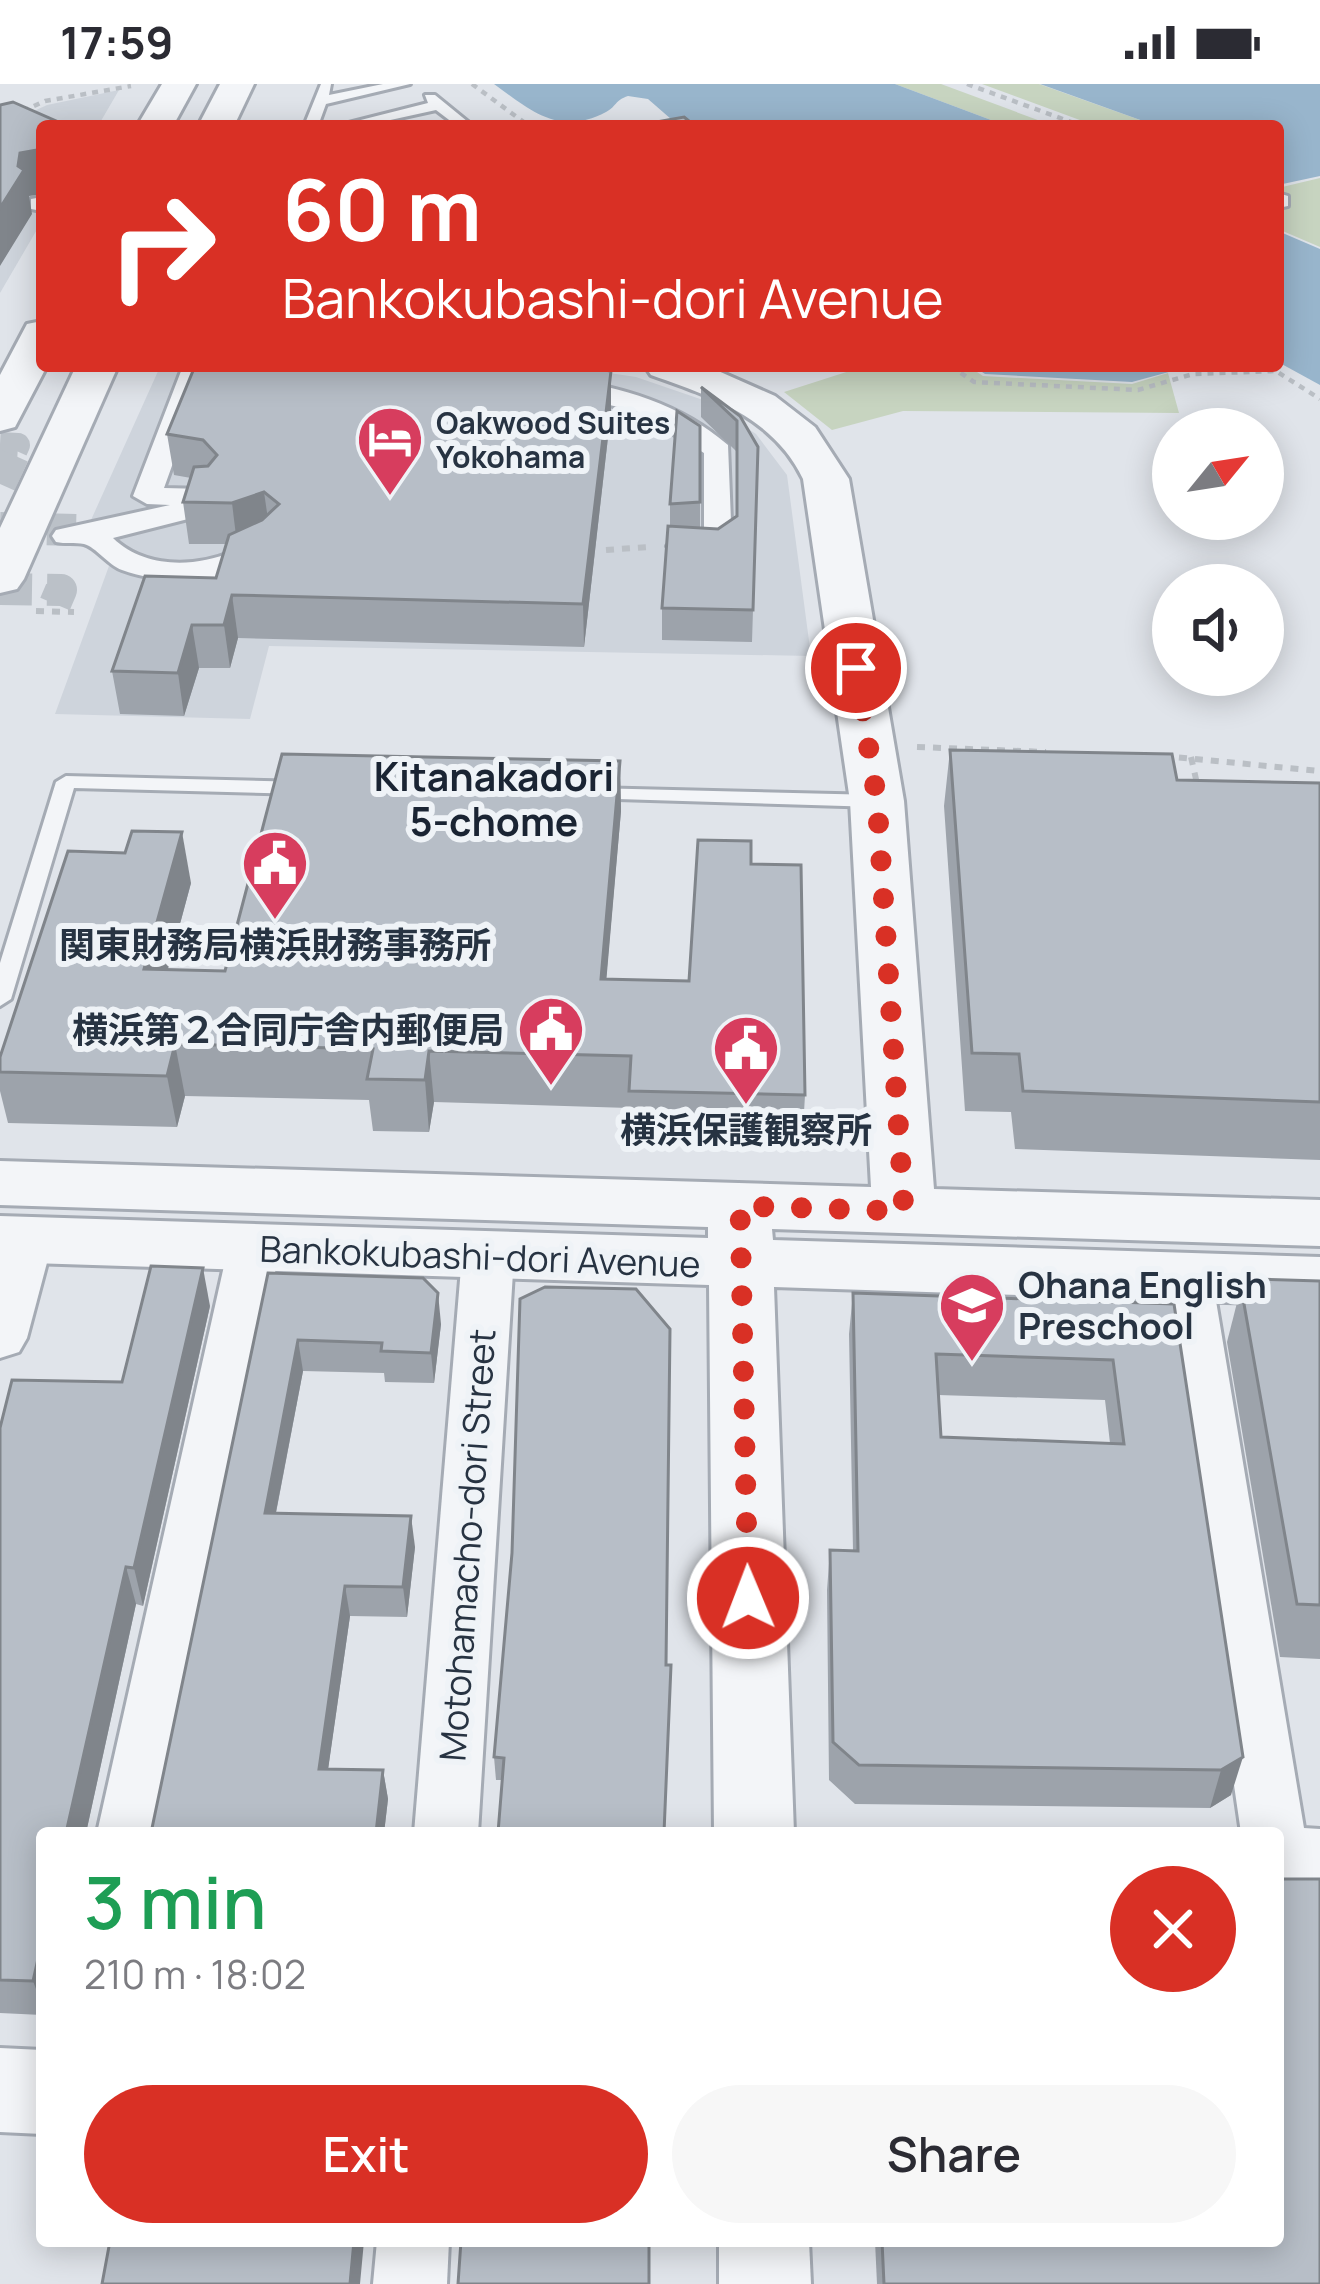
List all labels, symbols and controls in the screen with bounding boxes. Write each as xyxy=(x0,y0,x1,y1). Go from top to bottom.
text: 17:59 xyxy=(60,11,173,73)
text: 60 m xyxy=(282,151,482,266)
icon: right xyxy=(84,168,240,324)
text: Bankokubashi-dori Avenue xyxy=(282,260,944,334)
place label: Oakwood Suites Yokohama xyxy=(436,402,670,477)
hotel icon: Oakwood Suites Yokohama xyxy=(355,404,425,498)
north arrow xyxy=(1152,408,1284,540)
map controls xyxy=(1152,408,1284,696)
button: sound xyxy=(1152,564,1284,696)
pin xyxy=(805,617,907,719)
icon: arrive xyxy=(823,635,889,701)
district label: Kitanakadori 5-chome xyxy=(374,749,614,848)
public building icon: 関東財務局横浜財務事務所 xyxy=(240,828,310,922)
place label: 関東財務局横浜財務事務所 xyxy=(59,920,491,969)
public building icon: 横浜第２合同庁舎内郵便局 xyxy=(516,994,586,1088)
place label: 横浜第２合同庁舎内郵便局 xyxy=(72,1005,504,1054)
public building icon: 横浜保護観察所 xyxy=(711,1013,781,1107)
place label: 横浜保護観察所 xyxy=(620,1105,872,1154)
street label: Bankokubashi-dori Avenue xyxy=(259,1224,701,1288)
place label: Ohana English Preschool xyxy=(1018,1260,1267,1350)
school or university icon: Ohana English Preschool xyxy=(937,1270,1007,1364)
street label: Motohamacho-dori Street xyxy=(427,1327,507,1763)
position arrow xyxy=(685,1535,811,1661)
text: 3 min xyxy=(84,1852,266,1951)
button: close xyxy=(1110,1866,1236,1992)
text: 210 m · 18:02 xyxy=(84,1947,306,2001)
button: Exit xyxy=(84,2085,648,2223)
button: Share xyxy=(672,2085,1236,2223)

